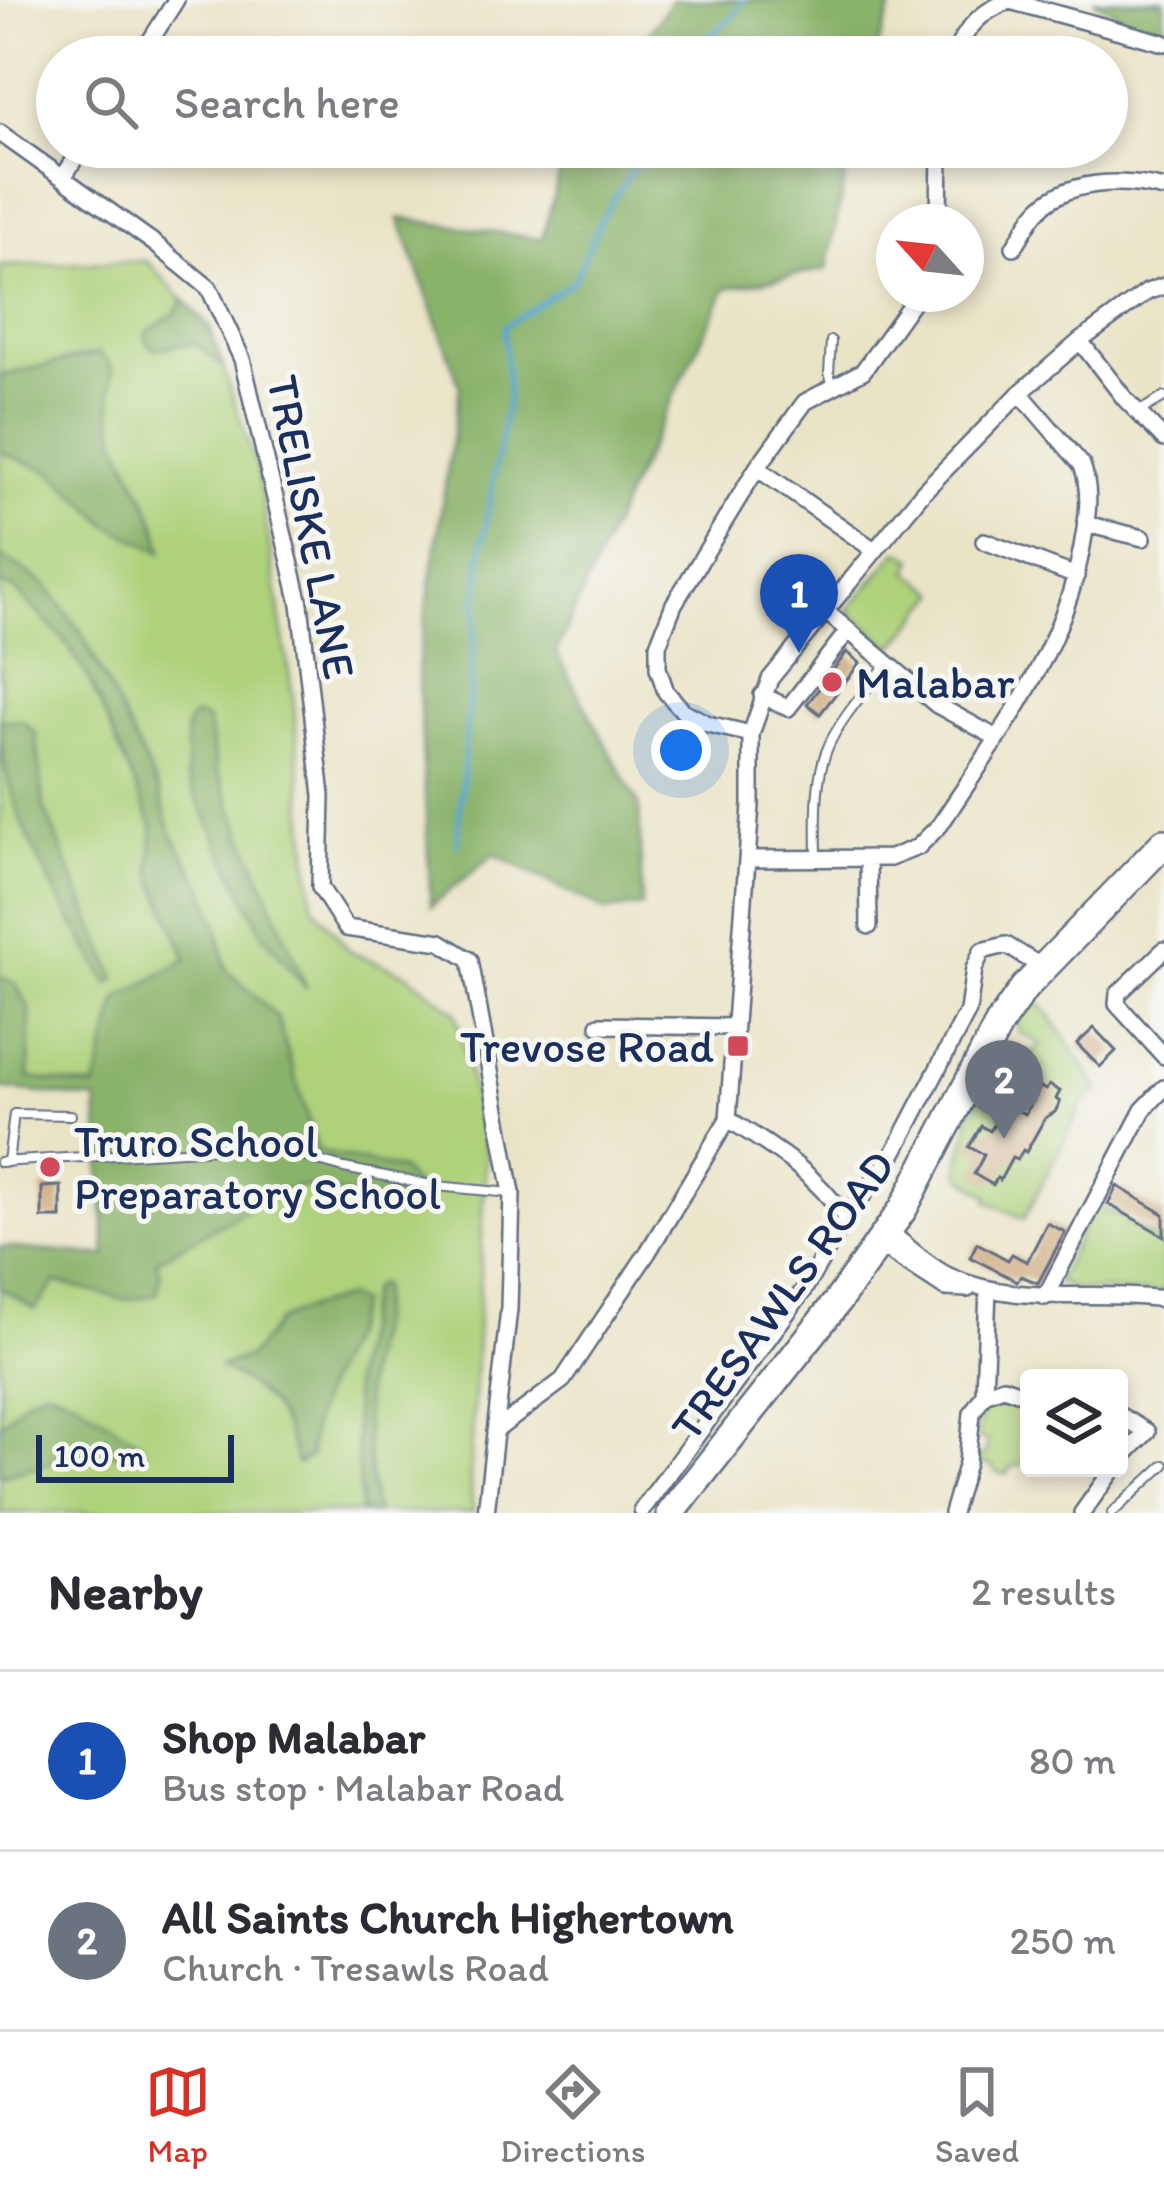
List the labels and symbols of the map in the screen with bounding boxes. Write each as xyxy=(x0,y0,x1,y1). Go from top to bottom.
north arrow xyxy=(876,204,984,312)
street label: TRELISKE LANE xyxy=(256,371,368,683)
pin: 1 xyxy=(760,554,838,653)
place label: Malabar xyxy=(856,655,1014,709)
marker: Malabar xyxy=(819,669,845,695)
your location xyxy=(651,720,711,780)
place label: Trevose Road xyxy=(460,1019,714,1073)
marker: Trevose Road xyxy=(725,1033,751,1059)
pin: 2 xyxy=(965,1040,1043,1139)
place label: Truro School Preparatory School xyxy=(74,1114,441,1220)
street label: TRESAWLS ROAD xyxy=(659,1139,905,1451)
marker: Truro School Preparatory School xyxy=(37,1154,63,1180)
scale bar xyxy=(36,1429,234,1482)

